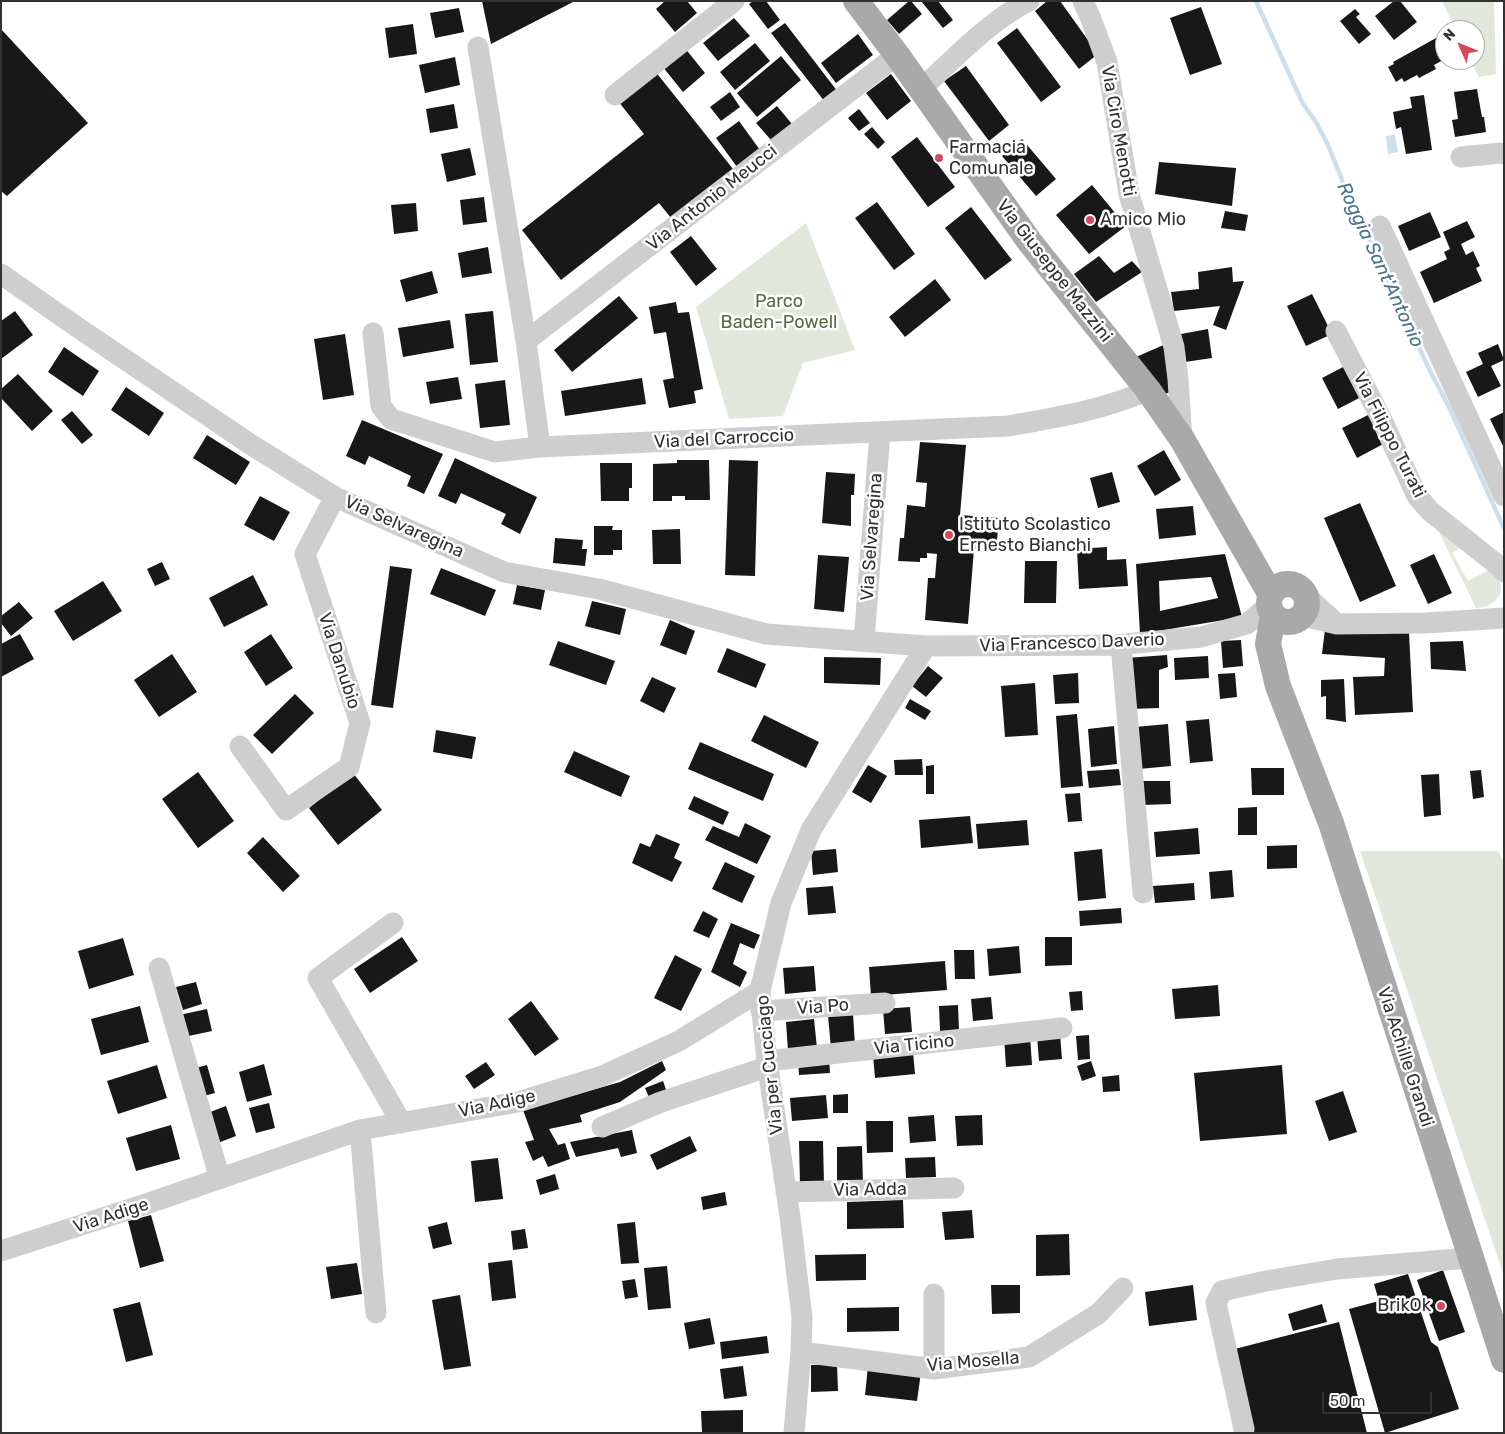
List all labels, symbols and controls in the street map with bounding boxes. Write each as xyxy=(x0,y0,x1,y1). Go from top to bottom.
north arrow xyxy=(1435,20,1485,70)
text: N xyxy=(1440,25,1459,44)
street label: Via Ciro Menotti xyxy=(1096,64,1140,198)
place label: Farmacia Comunale xyxy=(949,137,1033,180)
street label: Via Antonio Meucci xyxy=(642,140,782,256)
marker: Farmacia Comunale xyxy=(933,152,945,164)
water label: Roggia Sant'Antonio xyxy=(1332,179,1428,351)
street label: Via Giuseppe Mazzini xyxy=(992,195,1116,347)
place label: Amico Mio xyxy=(1100,209,1186,231)
marker: Amico Mio xyxy=(1084,214,1096,226)
park label: Parco Baden-Powell xyxy=(721,291,837,334)
street label: Via Filippo Turati xyxy=(1348,369,1430,501)
street label: Via del Carroccio xyxy=(653,425,795,453)
street label: Via Selvaregina xyxy=(857,472,887,602)
street label: Via Selvaregina xyxy=(341,491,467,563)
place label: Istituto Scolastico Ernesto Bianchi xyxy=(959,514,1111,556)
marker: Istituto Scolastico Ernesto Bianchi xyxy=(943,529,955,541)
street label: Via Danubio xyxy=(313,610,365,712)
street label: Via Francesco Daverio xyxy=(979,629,1165,657)
street label: Via Achille Grandi xyxy=(1372,984,1438,1130)
street label: Via per Cucciago xyxy=(752,994,788,1136)
street label: Via Po xyxy=(796,994,850,1020)
street label: Via Ticino xyxy=(873,1030,955,1060)
street label: Via Adige xyxy=(456,1085,538,1123)
street label: Via Adda xyxy=(833,1179,907,1201)
street label: Via Adige xyxy=(70,1194,152,1238)
place label: BrikOk xyxy=(1377,1295,1431,1317)
marker: BrikOk xyxy=(1435,1300,1447,1312)
street label: Via Mosella xyxy=(926,1347,1020,1377)
scale bar xyxy=(1325,1382,1435,1414)
text: 50 m xyxy=(1330,1392,1365,1410)

